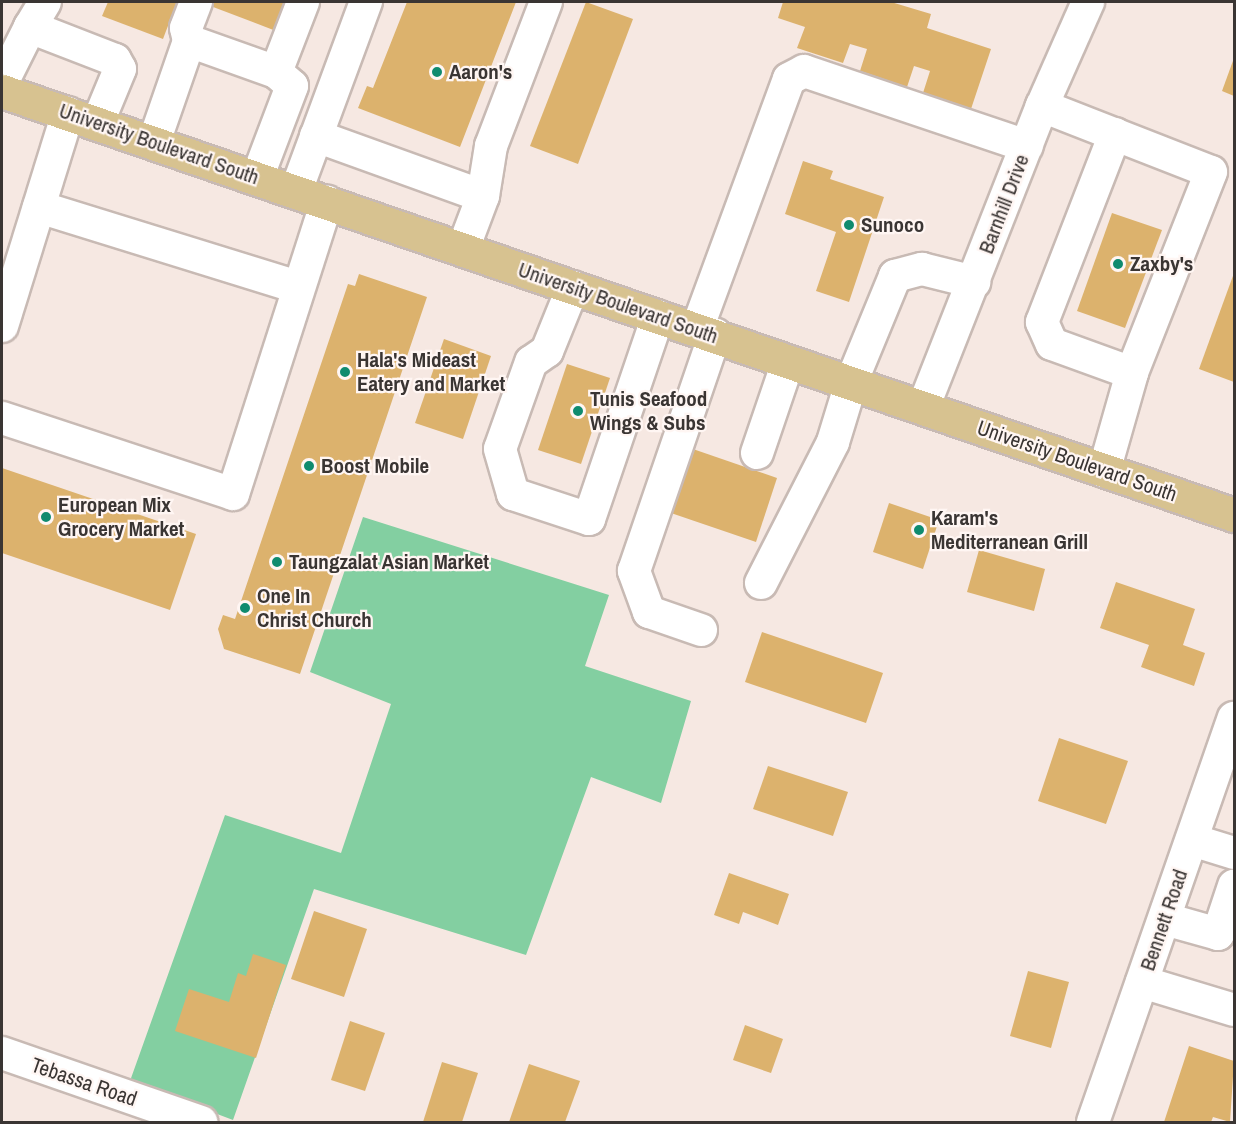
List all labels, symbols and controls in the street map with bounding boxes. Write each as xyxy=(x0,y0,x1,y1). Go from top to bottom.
place label: Aaron's xyxy=(449,59,512,85)
marker: Aaron's xyxy=(430,65,444,79)
street label: University Boulevard South xyxy=(56,98,262,190)
street label: Barnhill Drive xyxy=(974,151,1034,257)
place label: Sunoco xyxy=(861,212,924,238)
marker: Sunoco xyxy=(842,218,856,232)
place label: Zaxby's xyxy=(1130,251,1193,277)
street label: University Boulevard South xyxy=(515,257,721,349)
marker: Zaxby's xyxy=(1111,257,1125,271)
place label: Hala's Mideast Eatery and Market xyxy=(357,347,505,397)
marker: Hala's Mideast Eatery and Market xyxy=(338,365,352,379)
place label: Tunis Seafood Wings & Subs xyxy=(590,386,707,436)
marker: Tunis Seafood Wings & Subs xyxy=(571,404,585,418)
street label: University Boulevard South xyxy=(974,415,1180,507)
place label: Boost Mobile xyxy=(321,453,429,479)
marker: Boost Mobile xyxy=(302,459,316,473)
place label: European Mix Grocery Market xyxy=(58,492,184,542)
place label: Karam's Mediterranean Grill xyxy=(931,505,1088,555)
marker: European Mix Grocery Market xyxy=(39,510,53,524)
marker: Karam's Mediterranean Grill xyxy=(912,523,926,537)
place label: Taungzalat Asian Market xyxy=(289,549,490,575)
marker: Taungzalat Asian Market xyxy=(270,555,284,569)
place label: One In Christ Church xyxy=(257,583,372,633)
marker: One In Christ Church xyxy=(238,601,252,615)
street label: Bennett Road xyxy=(1135,866,1193,974)
street label: Tebassa Road xyxy=(28,1052,140,1112)

